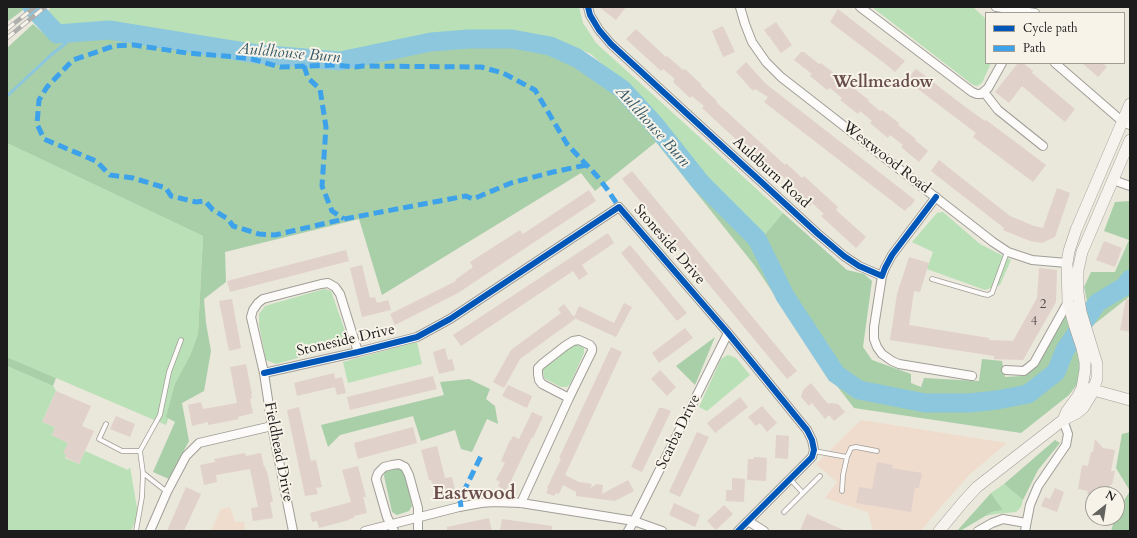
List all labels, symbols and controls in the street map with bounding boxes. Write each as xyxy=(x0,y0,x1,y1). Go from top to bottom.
legend xyxy=(985,12,1125,64)
text: Cycle path xyxy=(1023,20,1078,36)
water label: Auldhouse Burn xyxy=(237,40,341,68)
text: Path xyxy=(1023,40,1046,56)
district label: Wellmeadow xyxy=(833,73,933,93)
water label: Auldhouse Burn xyxy=(611,82,693,172)
street label: Westwood Road xyxy=(839,118,933,198)
street label: Auldburn Road xyxy=(729,134,813,212)
street label: Stoneside Drive xyxy=(629,201,709,289)
house number: 2 xyxy=(1040,297,1046,313)
house number: 4 xyxy=(1031,314,1037,330)
street label: Stoneside Drive xyxy=(295,321,397,361)
street label: Scarba Drive xyxy=(653,392,705,472)
street label: Fieldhead Drive xyxy=(260,401,296,503)
district label: Eastwood xyxy=(432,484,516,506)
north arrow xyxy=(1085,486,1125,526)
text: N xyxy=(1103,487,1119,505)

